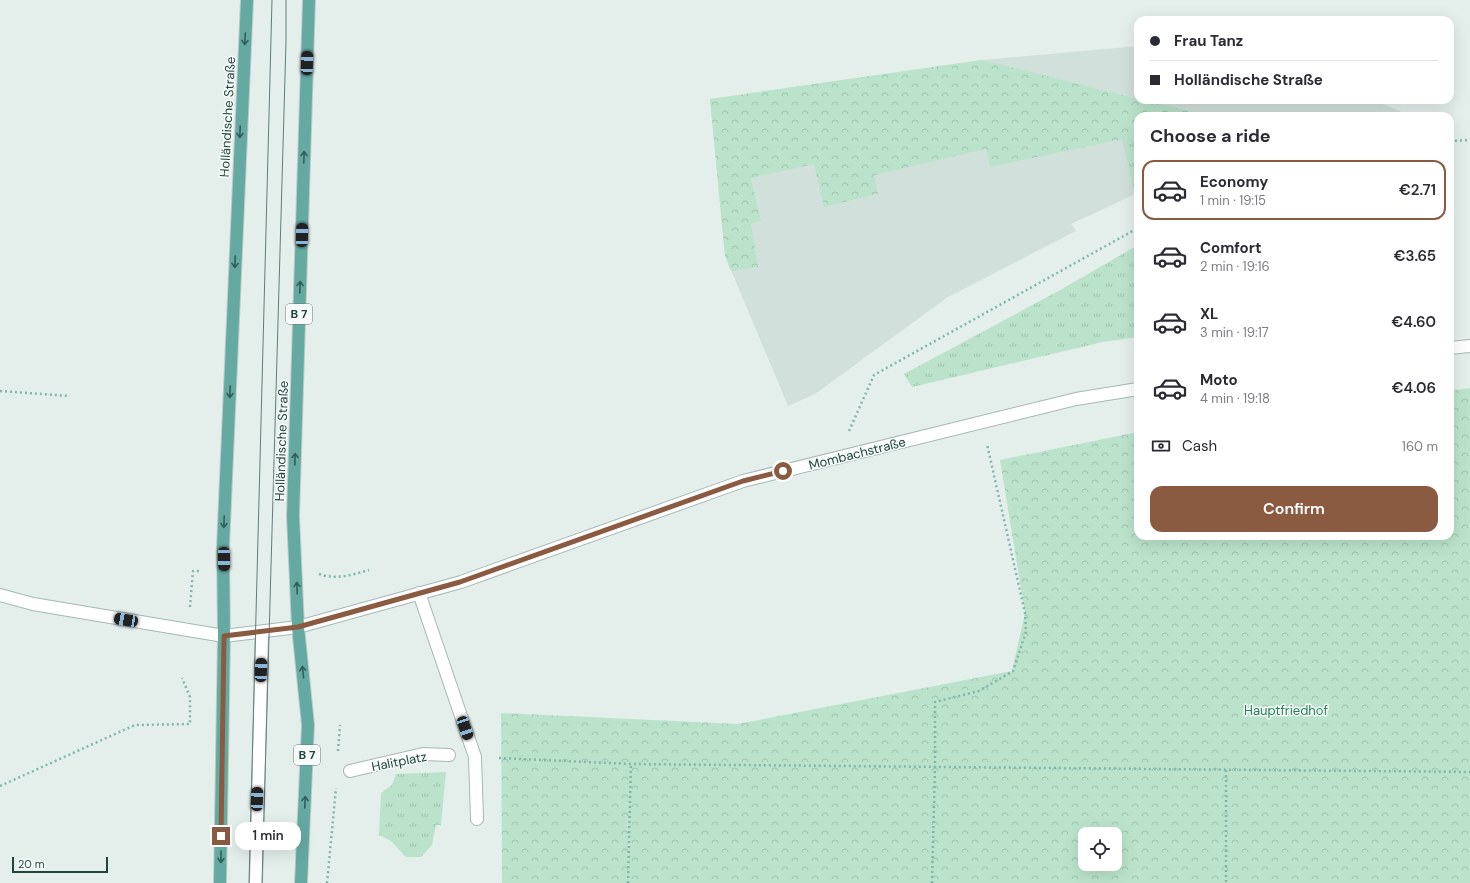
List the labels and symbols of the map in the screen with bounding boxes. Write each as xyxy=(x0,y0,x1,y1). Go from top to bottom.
one-way arrow xyxy=(241,32,248,45)
car xyxy=(301,51,313,75)
street label: Holländische Straße xyxy=(216,56,239,178)
one-way arrow xyxy=(237,125,244,138)
one-way arrow xyxy=(300,151,308,164)
car xyxy=(296,223,308,247)
one-way arrow xyxy=(231,255,239,268)
one-way arrow xyxy=(296,281,304,294)
road number: B 7 xyxy=(286,304,312,324)
street label: Holländische Straße xyxy=(271,380,292,502)
one-way arrow xyxy=(226,385,234,398)
street label: Mombachstraße xyxy=(807,433,907,474)
one-way arrow xyxy=(291,453,299,466)
route start xyxy=(774,462,792,480)
one-way arrow xyxy=(221,515,228,528)
car xyxy=(218,547,230,571)
one-way arrow xyxy=(293,582,301,595)
car xyxy=(113,612,139,628)
car xyxy=(255,658,267,682)
one-way arrow xyxy=(299,666,306,679)
park label: Hauptfriedhof xyxy=(1244,702,1328,719)
car xyxy=(455,715,475,741)
road number: B 7 xyxy=(294,745,320,765)
street label: Halitplatz xyxy=(370,748,428,775)
car xyxy=(251,787,263,811)
one-way arrow xyxy=(301,796,308,809)
callout: 1 min xyxy=(235,822,301,850)
route end xyxy=(212,827,230,845)
one-way arrow xyxy=(217,850,225,863)
scale bar xyxy=(12,855,108,874)

